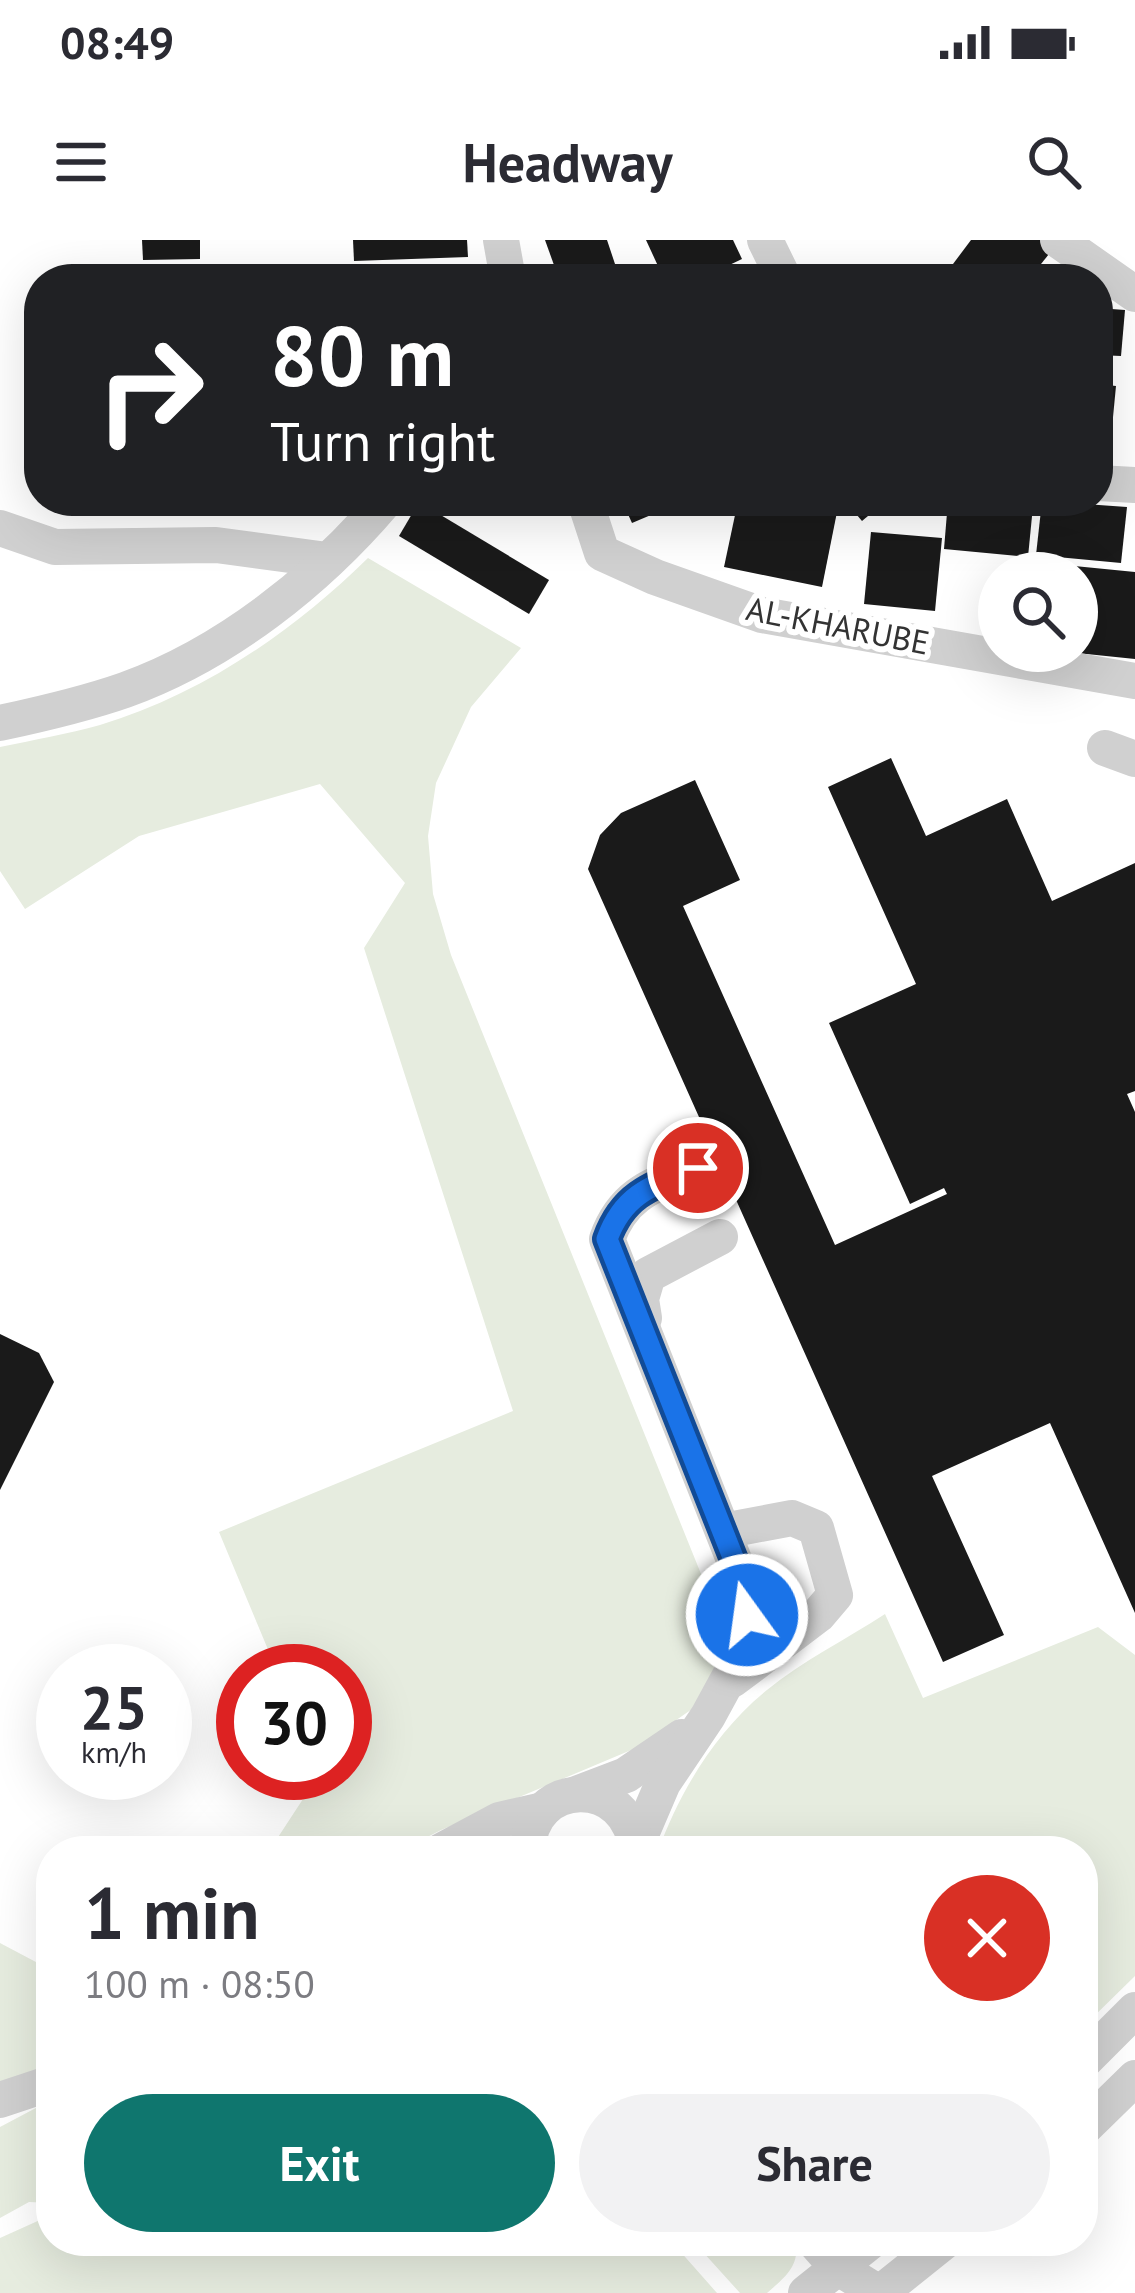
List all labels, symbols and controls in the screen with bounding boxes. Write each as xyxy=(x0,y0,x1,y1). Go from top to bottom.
text: 08:49 xyxy=(60,13,174,71)
text: Headway xyxy=(462,127,673,197)
icon: menu xyxy=(48,129,114,195)
icon: search xyxy=(1021,129,1087,195)
text: 80 m xyxy=(270,300,454,409)
icon: right xyxy=(72,312,228,468)
text: Turn right xyxy=(270,406,495,476)
map controls xyxy=(978,552,1098,672)
button: search xyxy=(978,552,1098,672)
street label: AL-KHARUBE xyxy=(743,586,933,664)
pin xyxy=(647,1117,749,1219)
icon: arrive xyxy=(665,1135,731,1201)
position arrow xyxy=(684,1552,810,1678)
speed limit sign: 30 xyxy=(216,1644,372,1800)
text: 25 xyxy=(80,1668,148,1746)
text: km/h xyxy=(81,1732,147,1771)
text: 1 min xyxy=(84,1866,260,1959)
button: close xyxy=(924,1875,1050,2001)
text: 100 m · 08:50 xyxy=(84,1958,315,2009)
button: Exit xyxy=(84,2094,555,2232)
button: Share xyxy=(579,2094,1050,2232)

